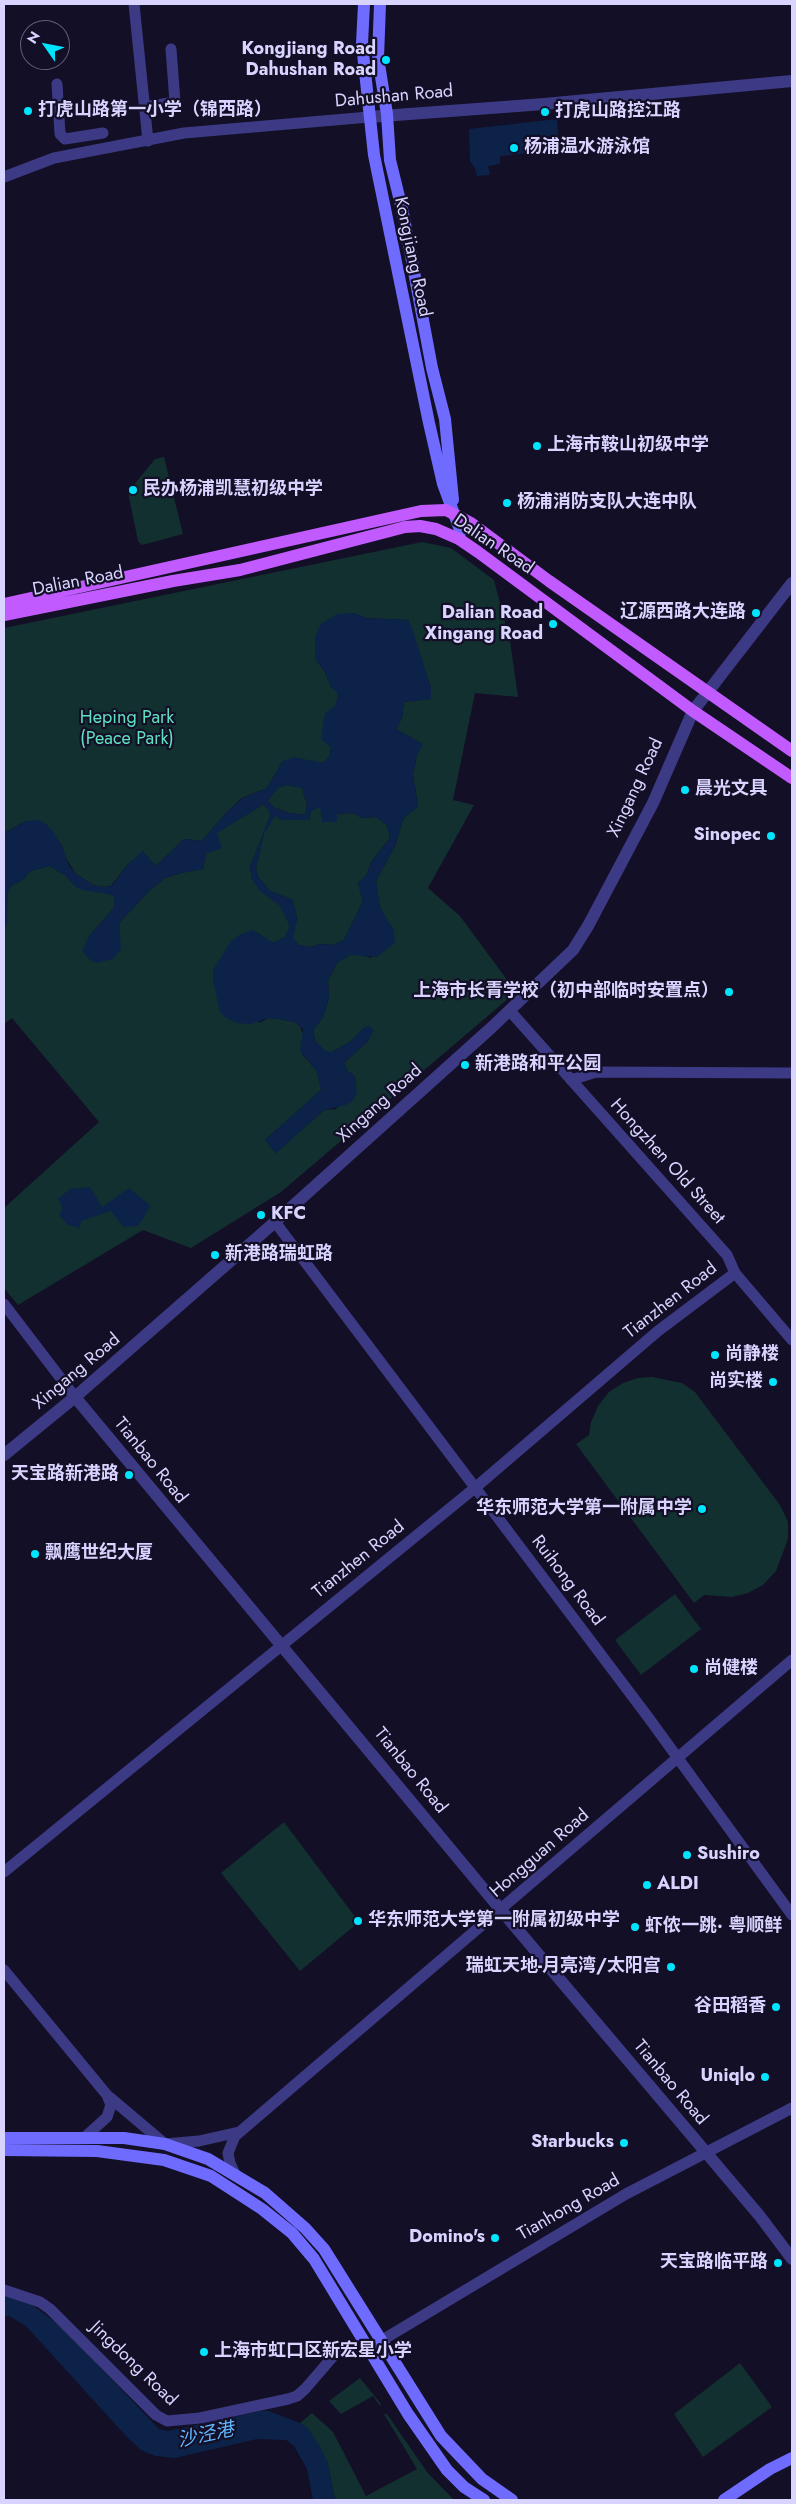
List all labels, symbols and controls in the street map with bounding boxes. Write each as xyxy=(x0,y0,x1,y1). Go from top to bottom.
north arrow xyxy=(20,20,70,70)
text: N xyxy=(22,27,45,47)
place label: Kongjiang Road Dahushan Road xyxy=(242,39,376,82)
marker: Kongjiang Road Dahushan Road xyxy=(380,54,392,66)
street label: Dahushan Road xyxy=(334,81,454,113)
place label: 打虎山路第一小学（锦西路） xyxy=(38,100,272,122)
place label: 打虎山路控江路 xyxy=(555,101,681,123)
marker: 打虎山路第一小学（锦西路） xyxy=(22,105,34,117)
marker: 打虎山路控江路 xyxy=(539,106,551,118)
place label: 杨浦温水游泳馆 xyxy=(524,137,650,159)
marker: 杨浦温水游泳馆 xyxy=(508,142,520,154)
street label: Kongjiang Road xyxy=(389,195,435,319)
place label: 上海市鞍山初级中学 xyxy=(547,435,709,457)
marker: 上海市鞍山初级中学 xyxy=(531,440,543,452)
place label: 民办杨浦凯慧初级中学 xyxy=(143,479,323,501)
marker: 民办杨浦凯慧初级中学 xyxy=(127,484,139,496)
place label: 杨浦消防支队大连中队 xyxy=(517,492,697,514)
marker: 杨浦消防支队大连中队 xyxy=(501,497,513,509)
street label: Dalian Road xyxy=(449,510,537,580)
street label: Dalian Road xyxy=(31,563,125,601)
place label: 辽源西路大连路 xyxy=(620,602,746,624)
place label: Dalian Road Xingang Road xyxy=(425,603,543,646)
marker: 辽源西路大连路 xyxy=(750,607,762,619)
marker: Dalian Road Xingang Road xyxy=(547,618,559,630)
park label: Heping Park (Peace Park) xyxy=(80,708,174,751)
street label: Xingang Road xyxy=(604,735,668,841)
place label: 晨光文具 xyxy=(695,779,767,801)
marker: 晨光文具 xyxy=(679,784,691,796)
place label: Sinopec xyxy=(694,825,761,847)
marker: Sinopec xyxy=(765,830,777,842)
place label: 上海市长青学校（初中部临时安置点） xyxy=(413,981,719,1003)
marker: 上海市长青学校（初中部临时安置点） xyxy=(723,986,735,998)
place label: 新港路和平公园 xyxy=(475,1054,601,1076)
marker: 新港路和平公园 xyxy=(459,1059,471,1071)
street label: Xingang Road xyxy=(333,1060,427,1148)
street label: Hongzhen Old Street xyxy=(605,1095,729,1229)
place label: KFC xyxy=(271,1204,306,1226)
marker: KFC xyxy=(255,1209,267,1221)
place label: 新港路瑞虹路 xyxy=(225,1244,333,1266)
marker: 新港路瑞虹路 xyxy=(209,1249,221,1261)
street label: Tianzhen Road xyxy=(620,1258,722,1344)
street label: Xingang Road xyxy=(29,1329,125,1415)
place label: 尚静楼 xyxy=(725,1344,779,1366)
marker: 尚静楼 xyxy=(709,1349,721,1361)
place label: 尚实楼 xyxy=(709,1371,763,1393)
marker: 尚实楼 xyxy=(767,1376,779,1388)
street label: Tianbao Road xyxy=(109,1414,191,1508)
place label: 天宝路新港路 xyxy=(11,1464,119,1486)
marker: 天宝路新港路 xyxy=(123,1469,135,1481)
place label: 华东师范大学第一附属中学 xyxy=(476,1498,692,1520)
marker: 华东师范大学第一附属中学 xyxy=(696,1503,708,1515)
street label: Tianzhen Road xyxy=(309,1516,409,1604)
street label: Ruihong Road xyxy=(526,1532,608,1630)
place label: 飘鹰世纪大厦 xyxy=(45,1543,153,1565)
marker: 飘鹰世纪大厦 xyxy=(29,1548,41,1560)
place label: 尚健楼 xyxy=(704,1658,758,1680)
marker: 尚健楼 xyxy=(688,1663,700,1675)
street label: Tianbao Road xyxy=(369,1724,451,1818)
street label: Hongguan Road xyxy=(486,1805,594,1903)
place label: Sushiro xyxy=(697,1844,760,1866)
marker: Sushiro xyxy=(681,1849,693,1861)
place label: ALDI xyxy=(657,1874,699,1896)
marker: ALDI xyxy=(641,1879,653,1891)
place label: 华东师范大学第一附属初级中学 xyxy=(368,1910,620,1932)
marker: 华东师范大学第一附属初级中学 xyxy=(352,1915,364,1927)
place label: 虾侬一跳· 粤顺鲜 xyxy=(645,1916,782,1938)
marker: 虾侬一跳· 粤顺鲜 xyxy=(629,1921,641,1933)
place label: 瑞虹天地-月亮湾/太阳宫 xyxy=(466,1956,661,1978)
marker: 瑞虹天地-月亮湾/太阳宫 xyxy=(665,1961,677,1973)
place label: 谷田稻香 xyxy=(694,1996,766,2018)
marker: 谷田稻香 xyxy=(770,2001,782,2013)
street label: Tianbao Road xyxy=(628,2036,712,2130)
place label: Uniqlo xyxy=(700,2066,755,2088)
marker: Uniqlo xyxy=(759,2071,771,2083)
place label: Starbucks xyxy=(531,2132,614,2154)
marker: Starbucks xyxy=(618,2137,630,2149)
street label: Tianhong Road xyxy=(514,2170,624,2246)
place label: Domino's xyxy=(409,2227,485,2249)
marker: Domino's xyxy=(489,2232,501,2244)
place label: 天宝路临平路 xyxy=(660,2252,768,2274)
marker: 天宝路临平路 xyxy=(772,2257,784,2269)
street label: Jingdong Road xyxy=(85,2317,181,2411)
place label: 上海市虹口区新宏星小学 xyxy=(214,2341,412,2363)
marker: 上海市虹口区新宏星小学 xyxy=(198,2346,210,2358)
water label: 沙泾港 xyxy=(176,2419,236,2453)

